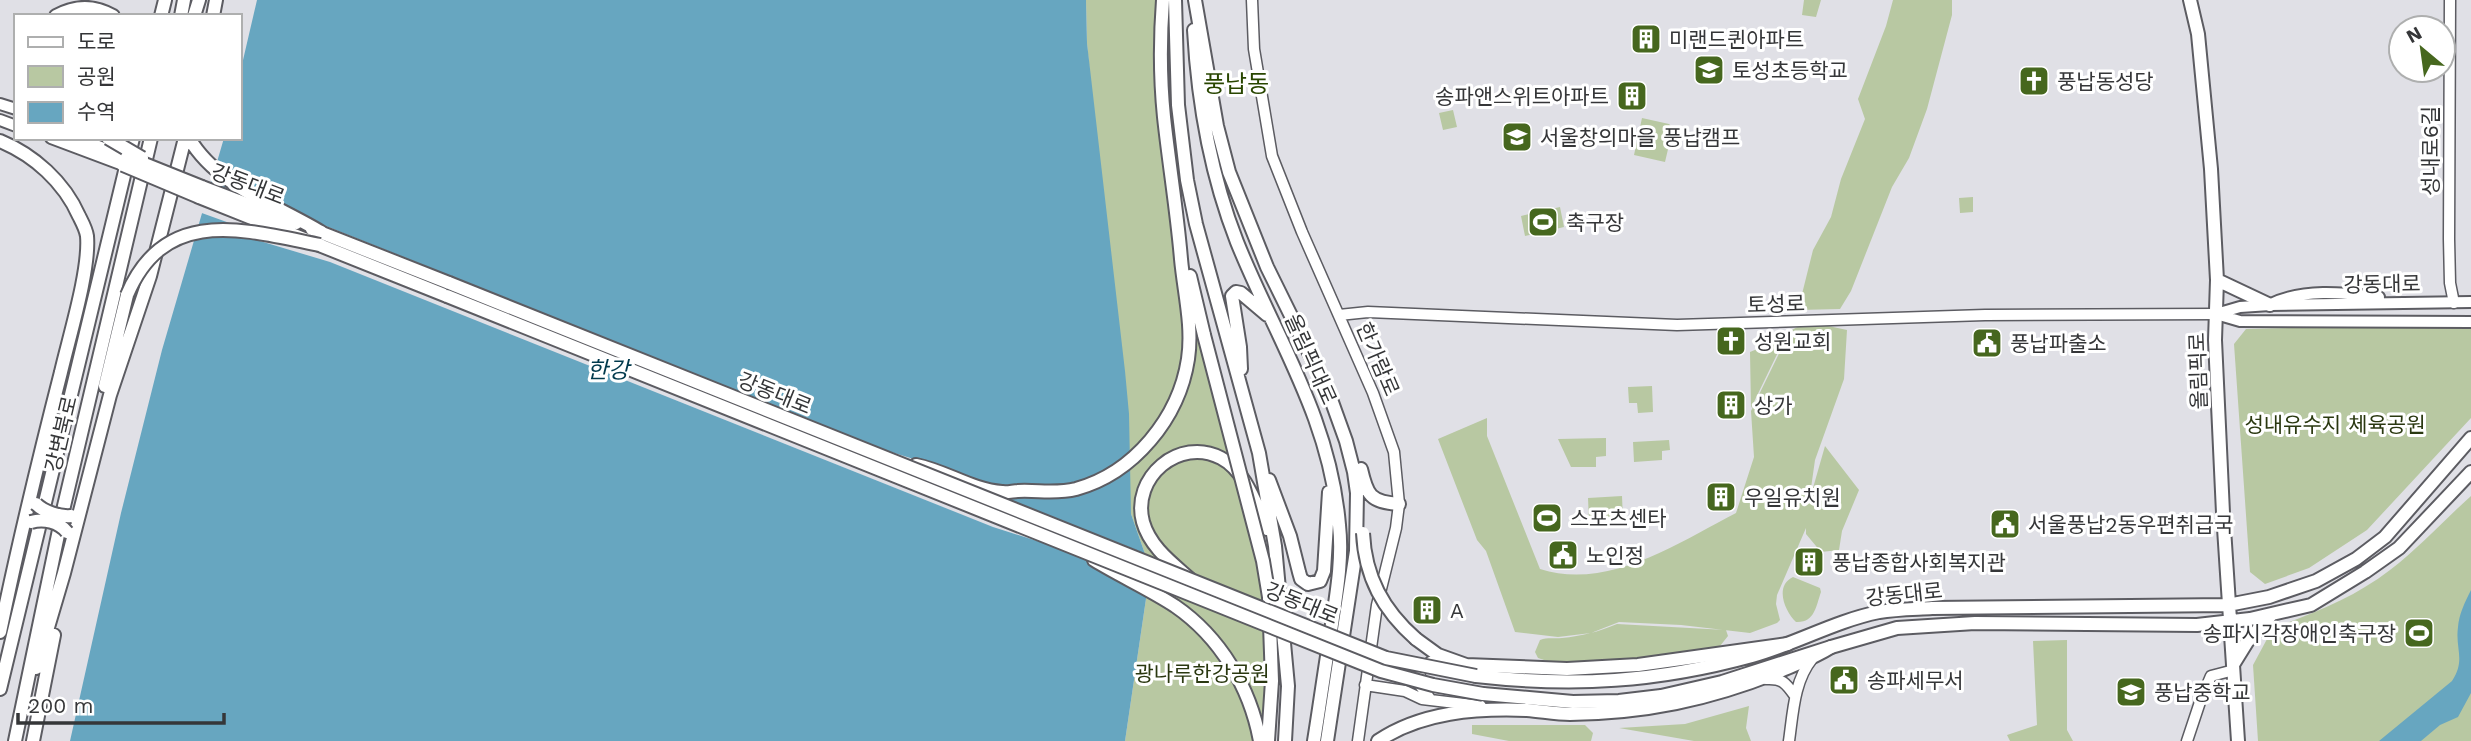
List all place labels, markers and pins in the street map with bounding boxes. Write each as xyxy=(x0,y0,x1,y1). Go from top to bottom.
building icon: 미랜드퀸아파트 xyxy=(1629,22,1663,56)
place label: 미랜드퀸아파트 xyxy=(1669,27,1804,52)
school or university icon: 토성초등학교 xyxy=(1692,53,1726,87)
place label: 토성초등학교 xyxy=(1732,58,1848,83)
church icon: 풍납동성당 xyxy=(2017,64,2051,98)
place label: 풍납동성당 xyxy=(2057,69,2154,94)
building icon: 송파앤스위트아파트 xyxy=(1615,79,1649,113)
place label: 송파앤스위트아파트 xyxy=(1435,84,1609,109)
school or university icon: 서울창의마을 풍납캠프 xyxy=(1500,120,1534,154)
place label: 서울창의마을 풍납캠프 xyxy=(1540,125,1740,150)
sports icon: 축구장 xyxy=(1526,205,1560,239)
place label: 축구장 xyxy=(1566,210,1624,235)
church icon: 성원교회 xyxy=(1714,324,1748,358)
public building icon: 풍납파출소 xyxy=(1970,326,2004,360)
place label: 성원교회 xyxy=(1754,329,1831,354)
place label: 풍납파출소 xyxy=(2010,331,2107,356)
building icon: 상가 xyxy=(1714,388,1748,422)
place label: 상가 xyxy=(1754,393,1793,418)
building icon: 우일유치원 xyxy=(1704,480,1738,514)
place label: 우일유치원 xyxy=(1744,485,1841,510)
sports icon: 스포츠센타 xyxy=(1530,501,1564,535)
place label: 스포츠센타 xyxy=(1570,506,1667,531)
public building icon: 서울풍납2동우편취급국 xyxy=(1988,507,2022,541)
place label: 서울풍납2동우편취급국 xyxy=(2028,512,2233,537)
public building icon: 노인정 xyxy=(1546,538,1580,572)
place label: 노인정 xyxy=(1586,543,1644,568)
building icon: 풍납종합사회복지관 xyxy=(1792,545,1826,579)
place label: 풍납종합사회복지관 xyxy=(1832,550,2006,575)
building icon: A xyxy=(1410,593,1444,627)
place label: A xyxy=(1450,598,1464,623)
sports icon: 송파시각장애인축구장 xyxy=(2402,616,2436,650)
place label: 송파시각장애인축구장 xyxy=(2203,621,2396,646)
public building icon: 송파세무서 xyxy=(1827,663,1861,697)
place label: 송파세무서 xyxy=(1867,668,1964,693)
school or university icon: 풍납중학교 xyxy=(2114,675,2148,709)
place label: 풍납중학교 xyxy=(2154,680,2251,705)

